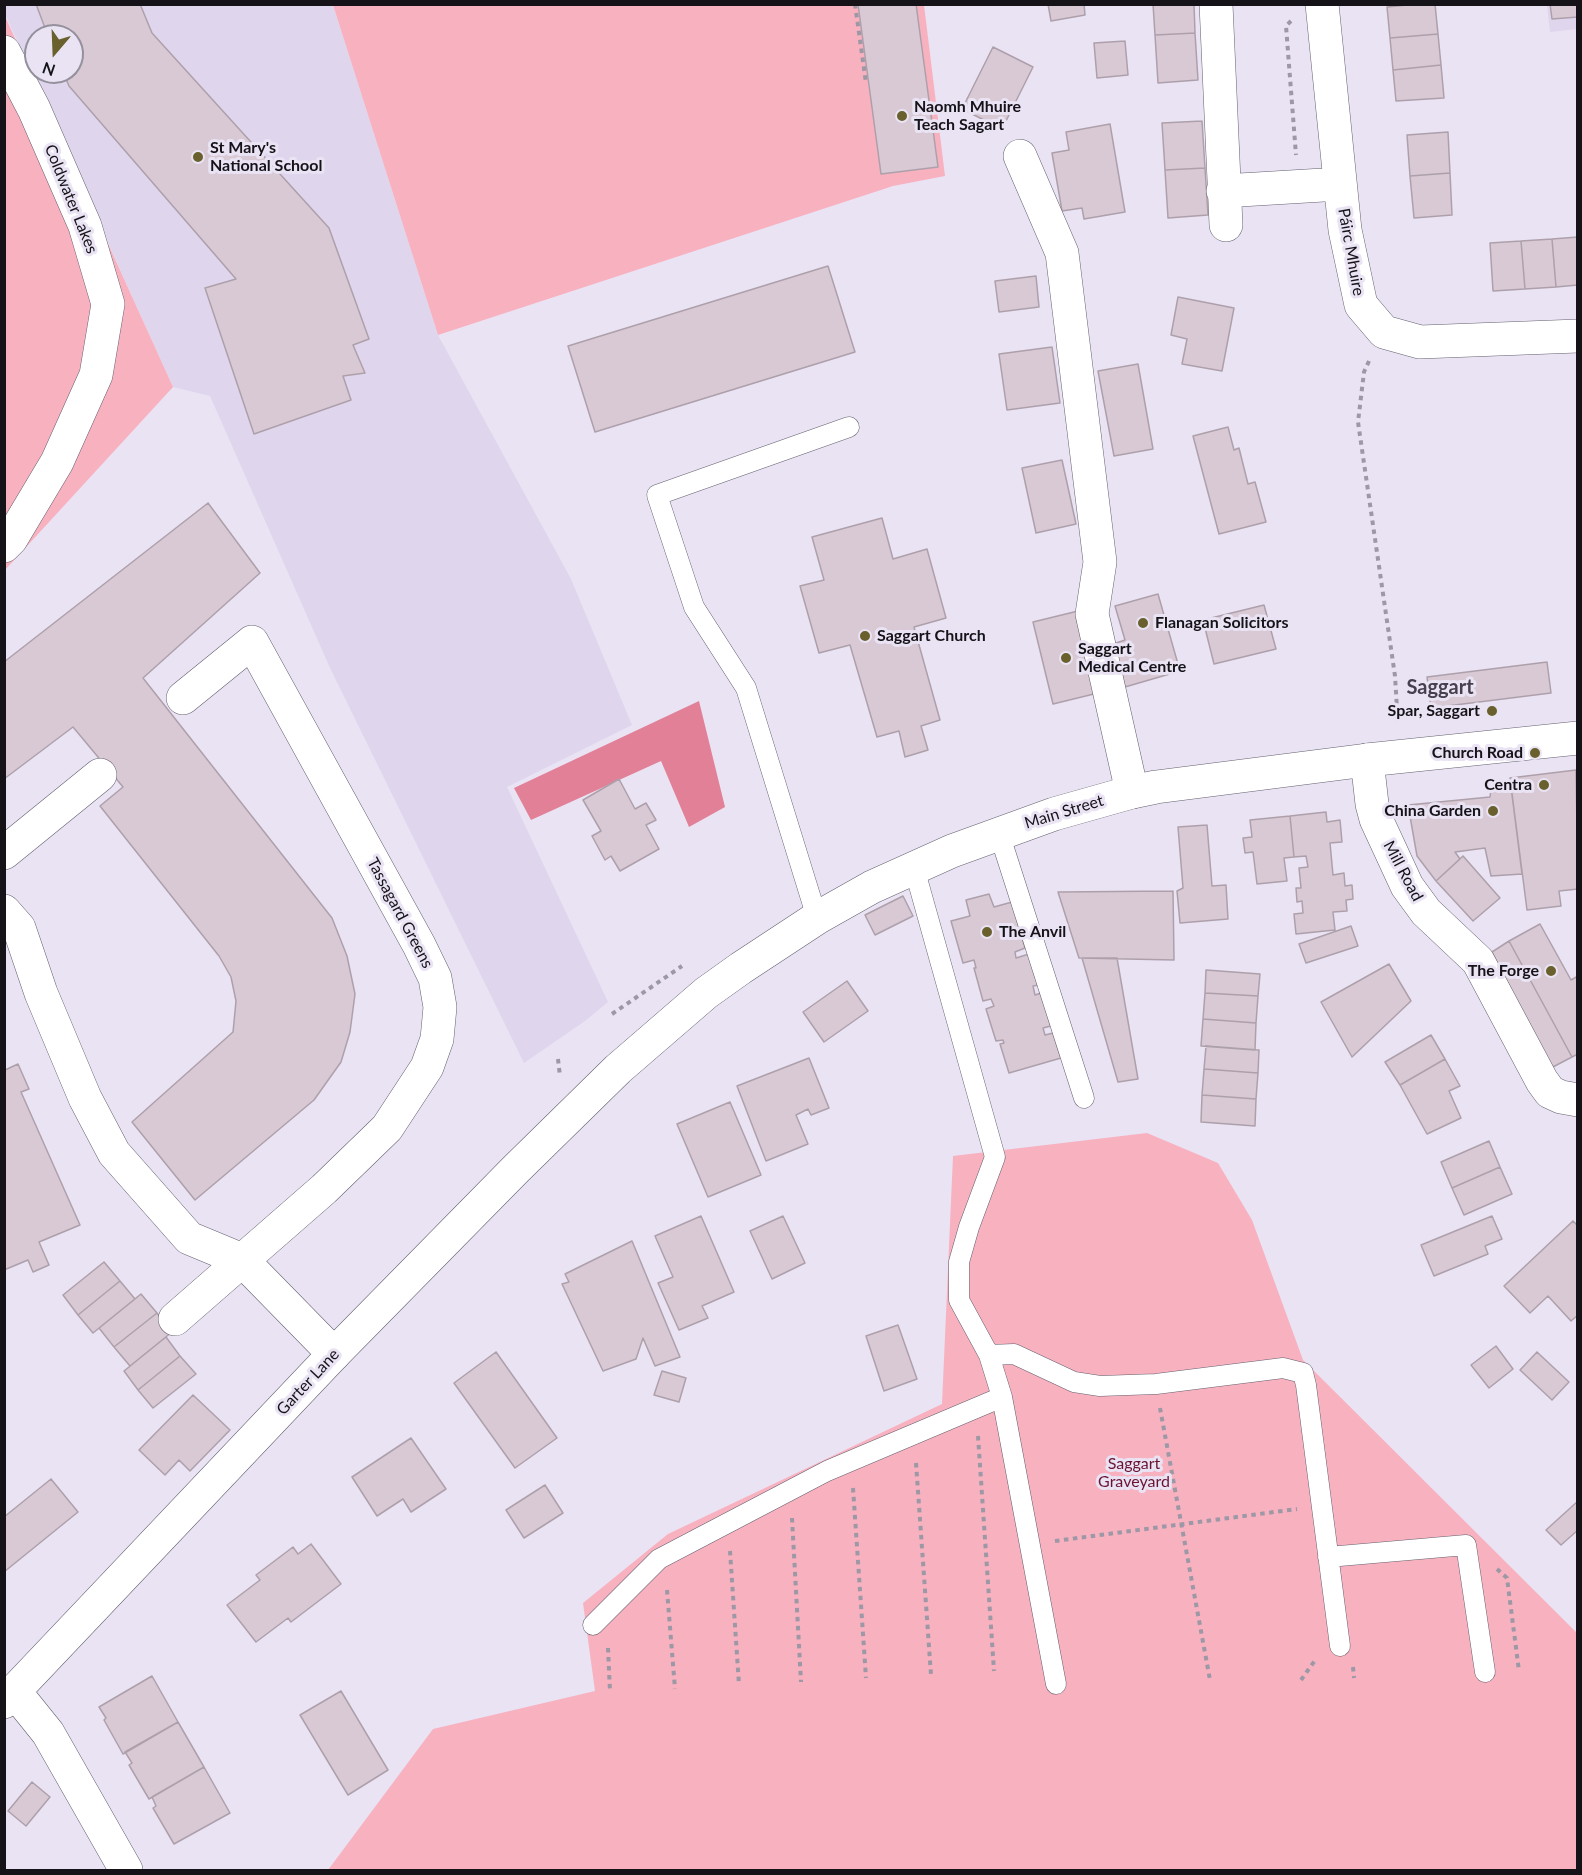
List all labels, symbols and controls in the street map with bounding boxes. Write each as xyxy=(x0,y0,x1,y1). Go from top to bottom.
north arrow xyxy=(24,24,84,84)
text: N xyxy=(40,59,58,81)
place label: Naomh Mhuire Teach Sagart xyxy=(914,97,1021,135)
marker: Naomh Mhuire Teach Sagart xyxy=(895,109,909,123)
place label: St Mary's National School xyxy=(210,138,322,176)
street label: Coldwater Lakes xyxy=(40,142,102,256)
marker: St Mary's National School xyxy=(191,150,205,164)
street label: Páirc Mhuire xyxy=(1334,207,1368,297)
place label: Flanagan Solicitors xyxy=(1155,613,1288,633)
marker: Flanagan Solicitors xyxy=(1136,616,1150,630)
place label: Saggart Church xyxy=(877,626,986,646)
marker: Saggart Church xyxy=(858,629,872,643)
place label: Saggart Medical Centre xyxy=(1078,639,1186,677)
marker: Saggart Medical Centre xyxy=(1059,651,1073,665)
district label: Saggart xyxy=(1406,676,1474,700)
place label: Spar, Saggart xyxy=(1388,701,1480,721)
marker: Spar, Saggart xyxy=(1485,704,1499,718)
place label: Church Road xyxy=(1432,743,1523,763)
marker: Church Road xyxy=(1528,746,1542,760)
place label: Centra xyxy=(1484,775,1532,795)
marker: Centra xyxy=(1537,778,1551,792)
street label: Main Street xyxy=(1022,791,1106,833)
place label: China Garden xyxy=(1384,801,1481,821)
marker: China Garden xyxy=(1486,804,1500,818)
street label: Mill Road xyxy=(1379,837,1427,905)
street label: Tassagard Greens xyxy=(363,855,437,971)
place label: The Anvil xyxy=(999,922,1066,942)
marker: The Anvil xyxy=(980,925,994,939)
place label: The Forge xyxy=(1468,961,1539,981)
marker: The Forge xyxy=(1544,964,1558,978)
street label: Garter Lane xyxy=(273,1345,343,1419)
park label: Saggart Graveyard xyxy=(1098,1454,1170,1492)

